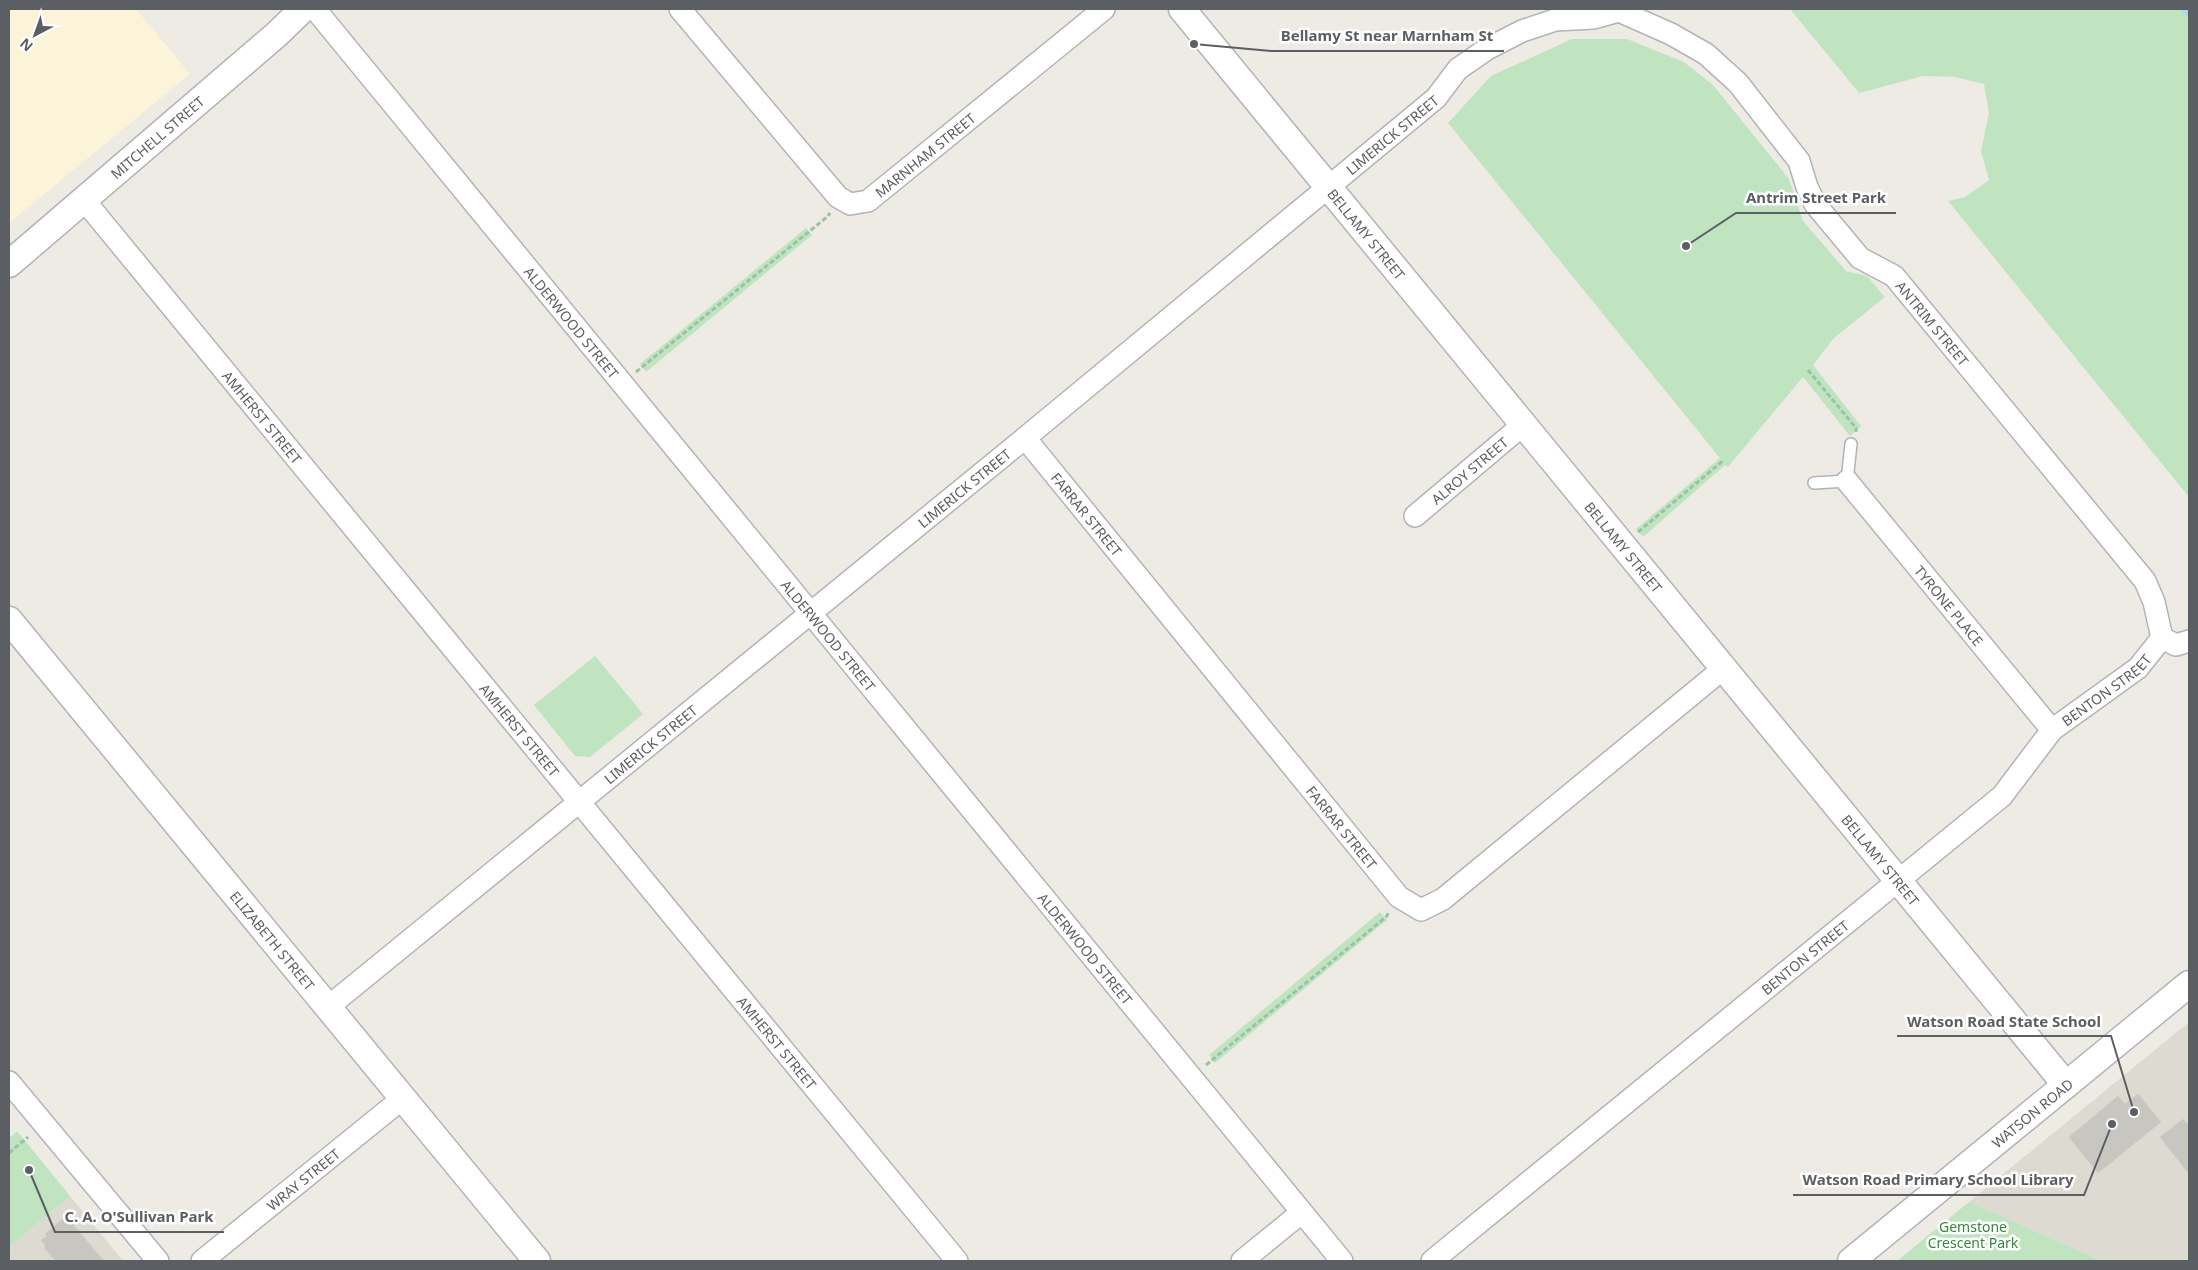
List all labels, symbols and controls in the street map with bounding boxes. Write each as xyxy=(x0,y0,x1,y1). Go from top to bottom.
north arrow xyxy=(10,10,60,60)
callout: Bellamy St near Marnham St xyxy=(1271,21,1504,51)
text: Bellamy St near Marnham St xyxy=(1281,25,1494,45)
text: N xyxy=(16,34,37,56)
street label: LIMERICK STREET xyxy=(1342,90,1442,178)
street label: MITCHELL STREET xyxy=(106,91,208,183)
street label: MARNHAM STREET xyxy=(871,108,979,201)
callout: Antrim Street Park xyxy=(1736,183,1896,213)
street label: BELLAMY STREET xyxy=(1324,184,1410,283)
text: Antrim Street Park xyxy=(1746,187,1887,207)
street label: ALDERWOOD STREET xyxy=(520,262,623,382)
street label: ANTRIM STREET xyxy=(1892,277,1973,370)
street label: AMHERST STREET xyxy=(219,366,307,468)
street label: ALROY STREET xyxy=(1427,432,1512,508)
street label: LIMERICK STREET xyxy=(914,444,1015,531)
street label: FARRAR STREET xyxy=(1047,468,1127,560)
street label: BELLAMY STREET xyxy=(1581,497,1667,596)
street label: TYRONE PLACE xyxy=(1911,561,1988,649)
street label: ALDERWOOD STREET xyxy=(777,575,880,695)
street label: BENTON STREET xyxy=(2058,650,2155,730)
street label: AMHERST STREET xyxy=(476,679,564,780)
street label: LIMERICK STREET xyxy=(600,700,701,788)
street label: FARRAR STREET xyxy=(1302,782,1382,873)
street label: BELLAMY STREET xyxy=(1838,810,1924,909)
street label: ELIZABETH STREET xyxy=(226,887,319,994)
street label: ALDERWOOD STREET xyxy=(1034,889,1137,1008)
street label: BENTON STREET xyxy=(1757,915,1853,998)
street label: AMHERST STREET xyxy=(733,992,821,1093)
callout: Watson Road State School xyxy=(1897,1006,2111,1036)
text: Watson Road State School xyxy=(1907,1011,2101,1031)
street label: WATSON ROAD xyxy=(1987,1074,2077,1152)
street label: WRAY STREET xyxy=(262,1144,344,1215)
callout: Watson Road Primary School Library xyxy=(1793,1165,2084,1195)
text: Watson Road Primary School Library xyxy=(1802,1169,2074,1189)
callout: C. A. O'Sullivan Park xyxy=(55,1202,224,1232)
text: C. A. O'Sullivan Park xyxy=(64,1206,214,1226)
park label: Gemstone Crescent Park xyxy=(1928,1217,2019,1252)

